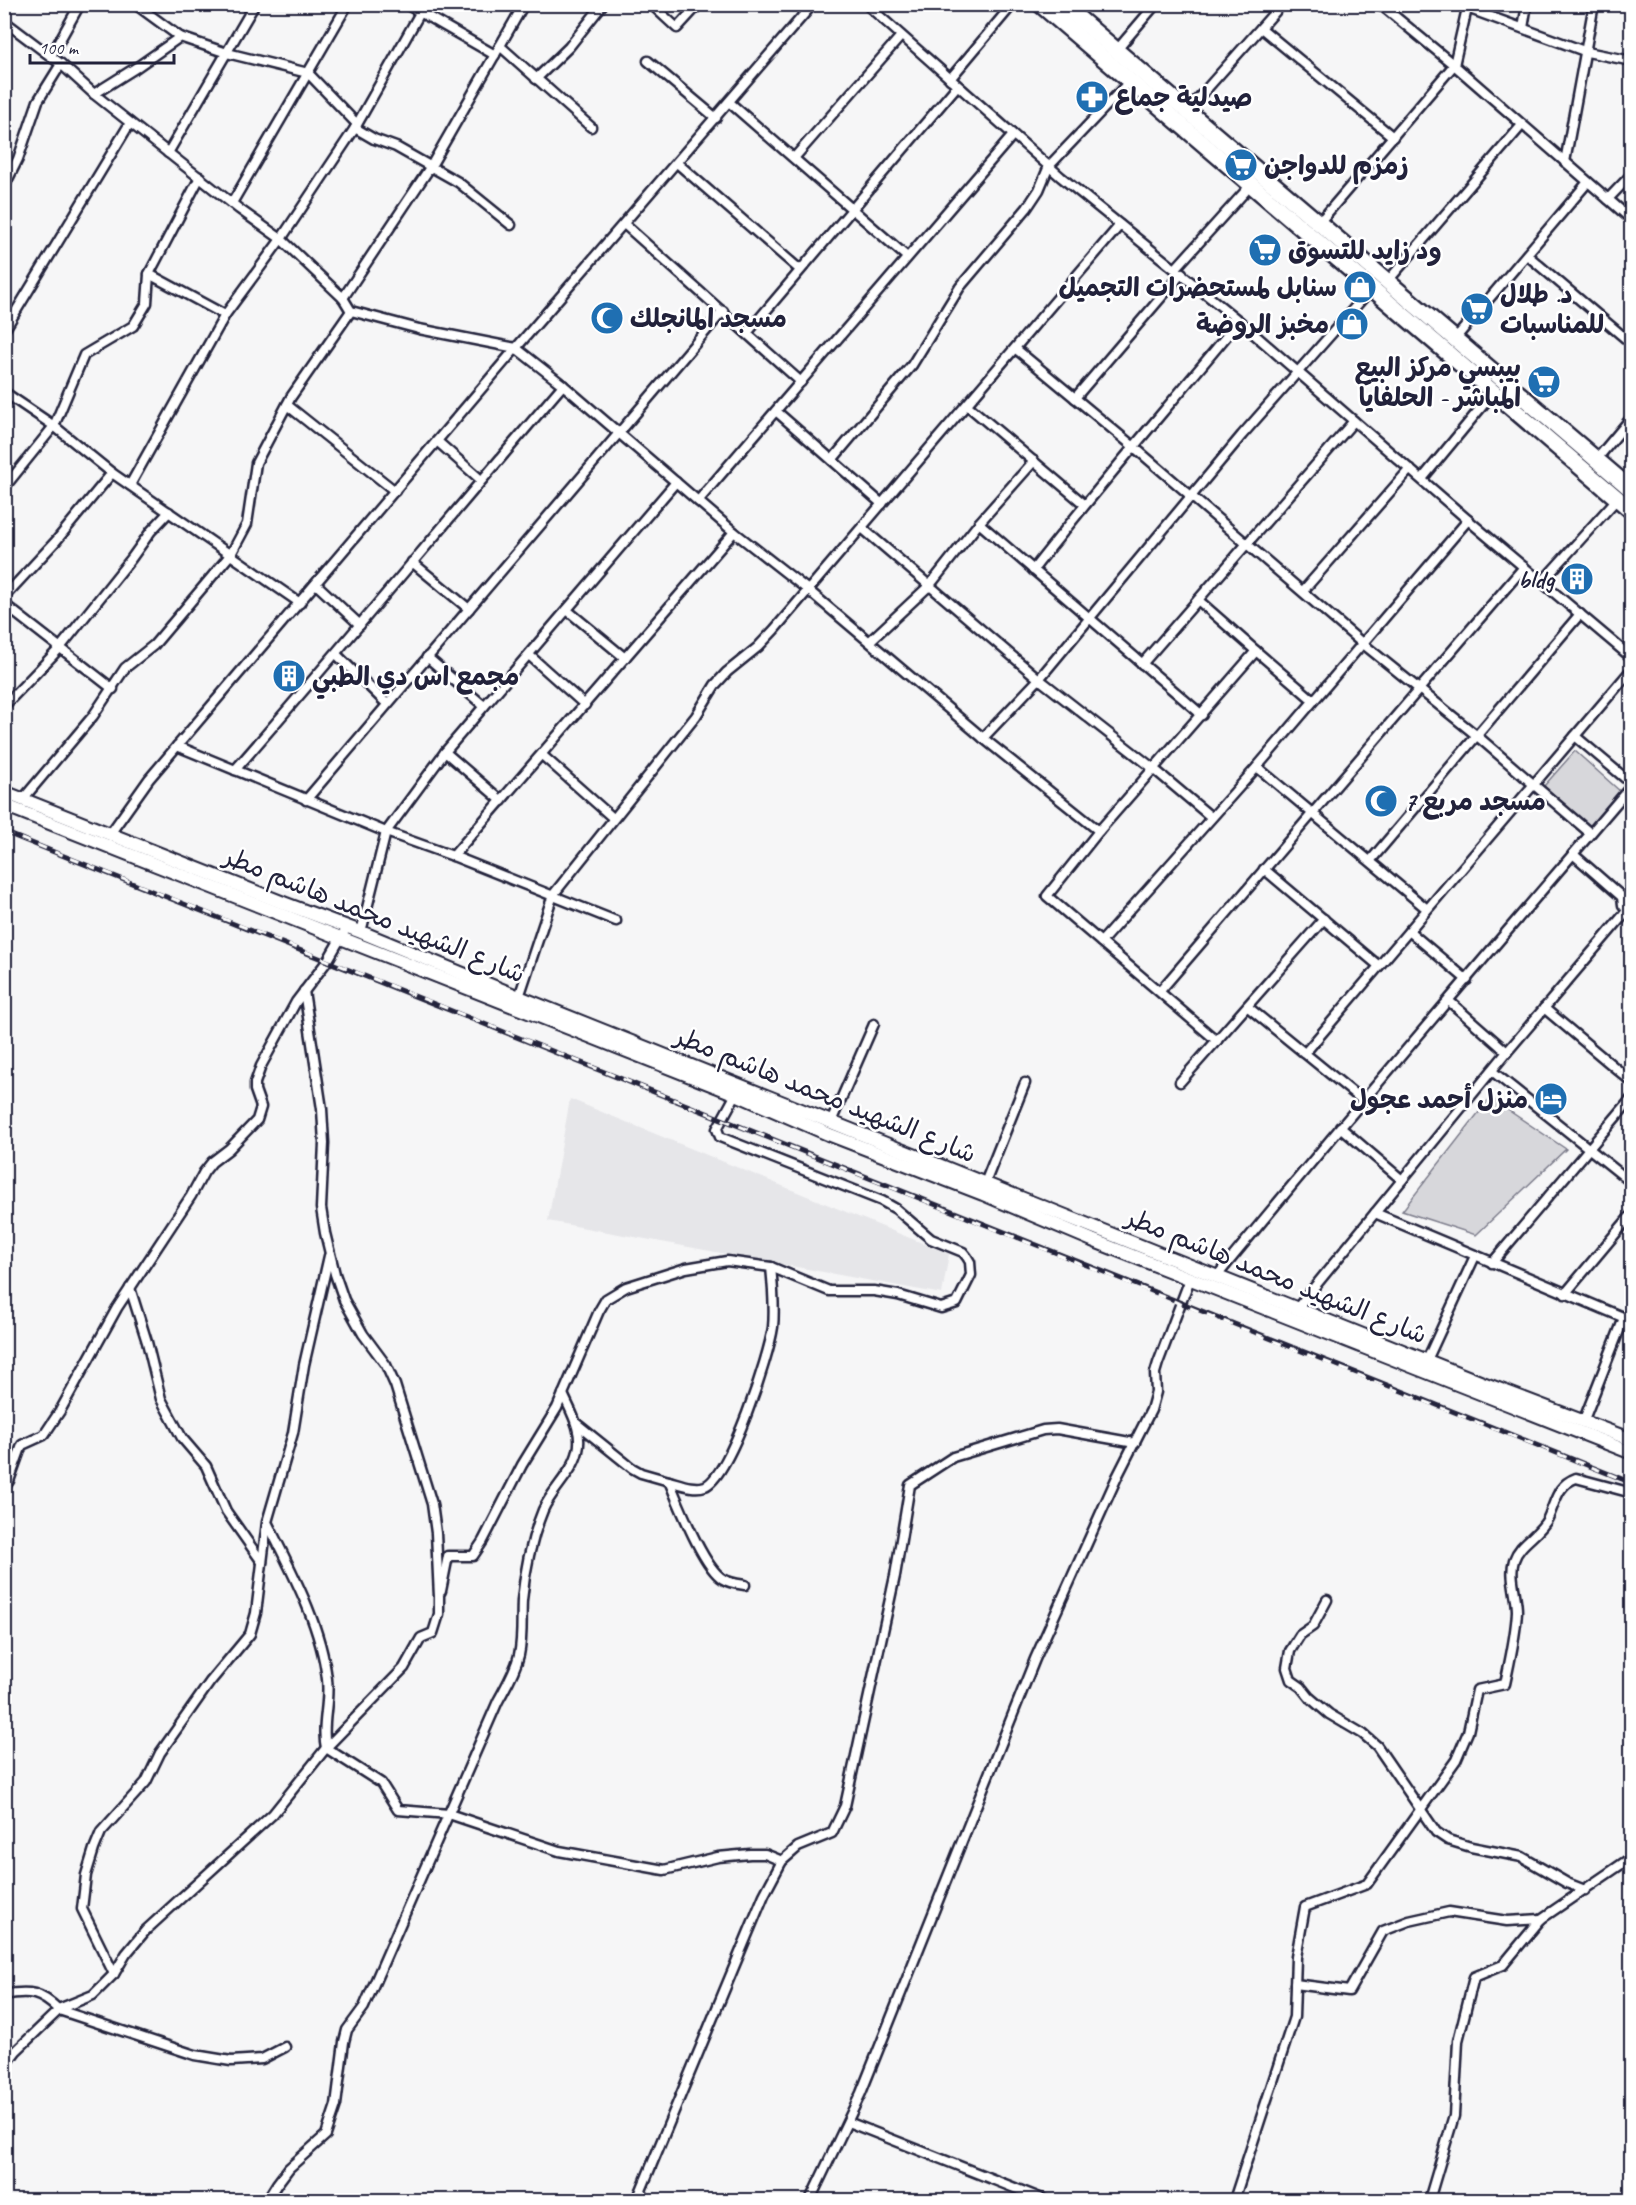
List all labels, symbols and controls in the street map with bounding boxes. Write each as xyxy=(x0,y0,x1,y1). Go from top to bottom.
scale bar xyxy=(30,27,174,65)
text: 100 m xyxy=(39,37,80,59)
pharmacy icon: صيدلية جماع xyxy=(1074,79,1110,115)
place label: صيدلية جماع xyxy=(1115,81,1253,115)
supermarket icon: زمزم للدواجن xyxy=(1223,147,1259,183)
place label: زمزم للدواجن xyxy=(1264,149,1408,185)
supermarket icon: ود زايد للتسوق xyxy=(1247,232,1283,268)
place label: ود زايد للتسوق xyxy=(1288,234,1442,267)
shop icon: سنابل لمستحضرات التجميل xyxy=(1342,269,1378,305)
place label: سنابل لمستحضرات التجميل xyxy=(1059,271,1337,304)
place label: د. طلال للمناسبات xyxy=(1500,278,1604,341)
supermarket icon: د. طلال للمناسبات xyxy=(1459,291,1495,327)
mosque icon: مسجد المانجلك xyxy=(589,300,625,336)
place label: مسجد المانجلك xyxy=(630,302,787,335)
shop icon: مخبز الروضة xyxy=(1334,306,1370,342)
place label: مخبز الروضة xyxy=(1196,308,1329,341)
place label: بيبسي مركز البيع المباشر - الحلفايا xyxy=(1354,351,1521,414)
supermarket icon: بيبسي مركز البيع المباشر - الحلفايا xyxy=(1526,364,1562,400)
building icon: bldg xyxy=(1559,561,1595,597)
place label: bldg xyxy=(1518,563,1557,596)
building icon: مجمع اس دي الطبي xyxy=(271,658,307,694)
place label: مجمع اس دي الطبي xyxy=(312,660,519,700)
mosque icon: مسجد مربع 7 xyxy=(1363,783,1399,819)
place label: مسجد مربع 7 xyxy=(1404,785,1546,820)
street label: شارع الشهيد محمد هاشم مطر xyxy=(217,839,530,993)
street label: شارع الشهيد محمد هاشم مطر xyxy=(668,1019,981,1173)
hotel icon: منزل أحمد عجول xyxy=(1533,1081,1569,1117)
place label: منزل أحمد عجول xyxy=(1350,1083,1528,1116)
street label: شارع الشهيد محمد هاشم مطر xyxy=(1119,1200,1432,1354)

